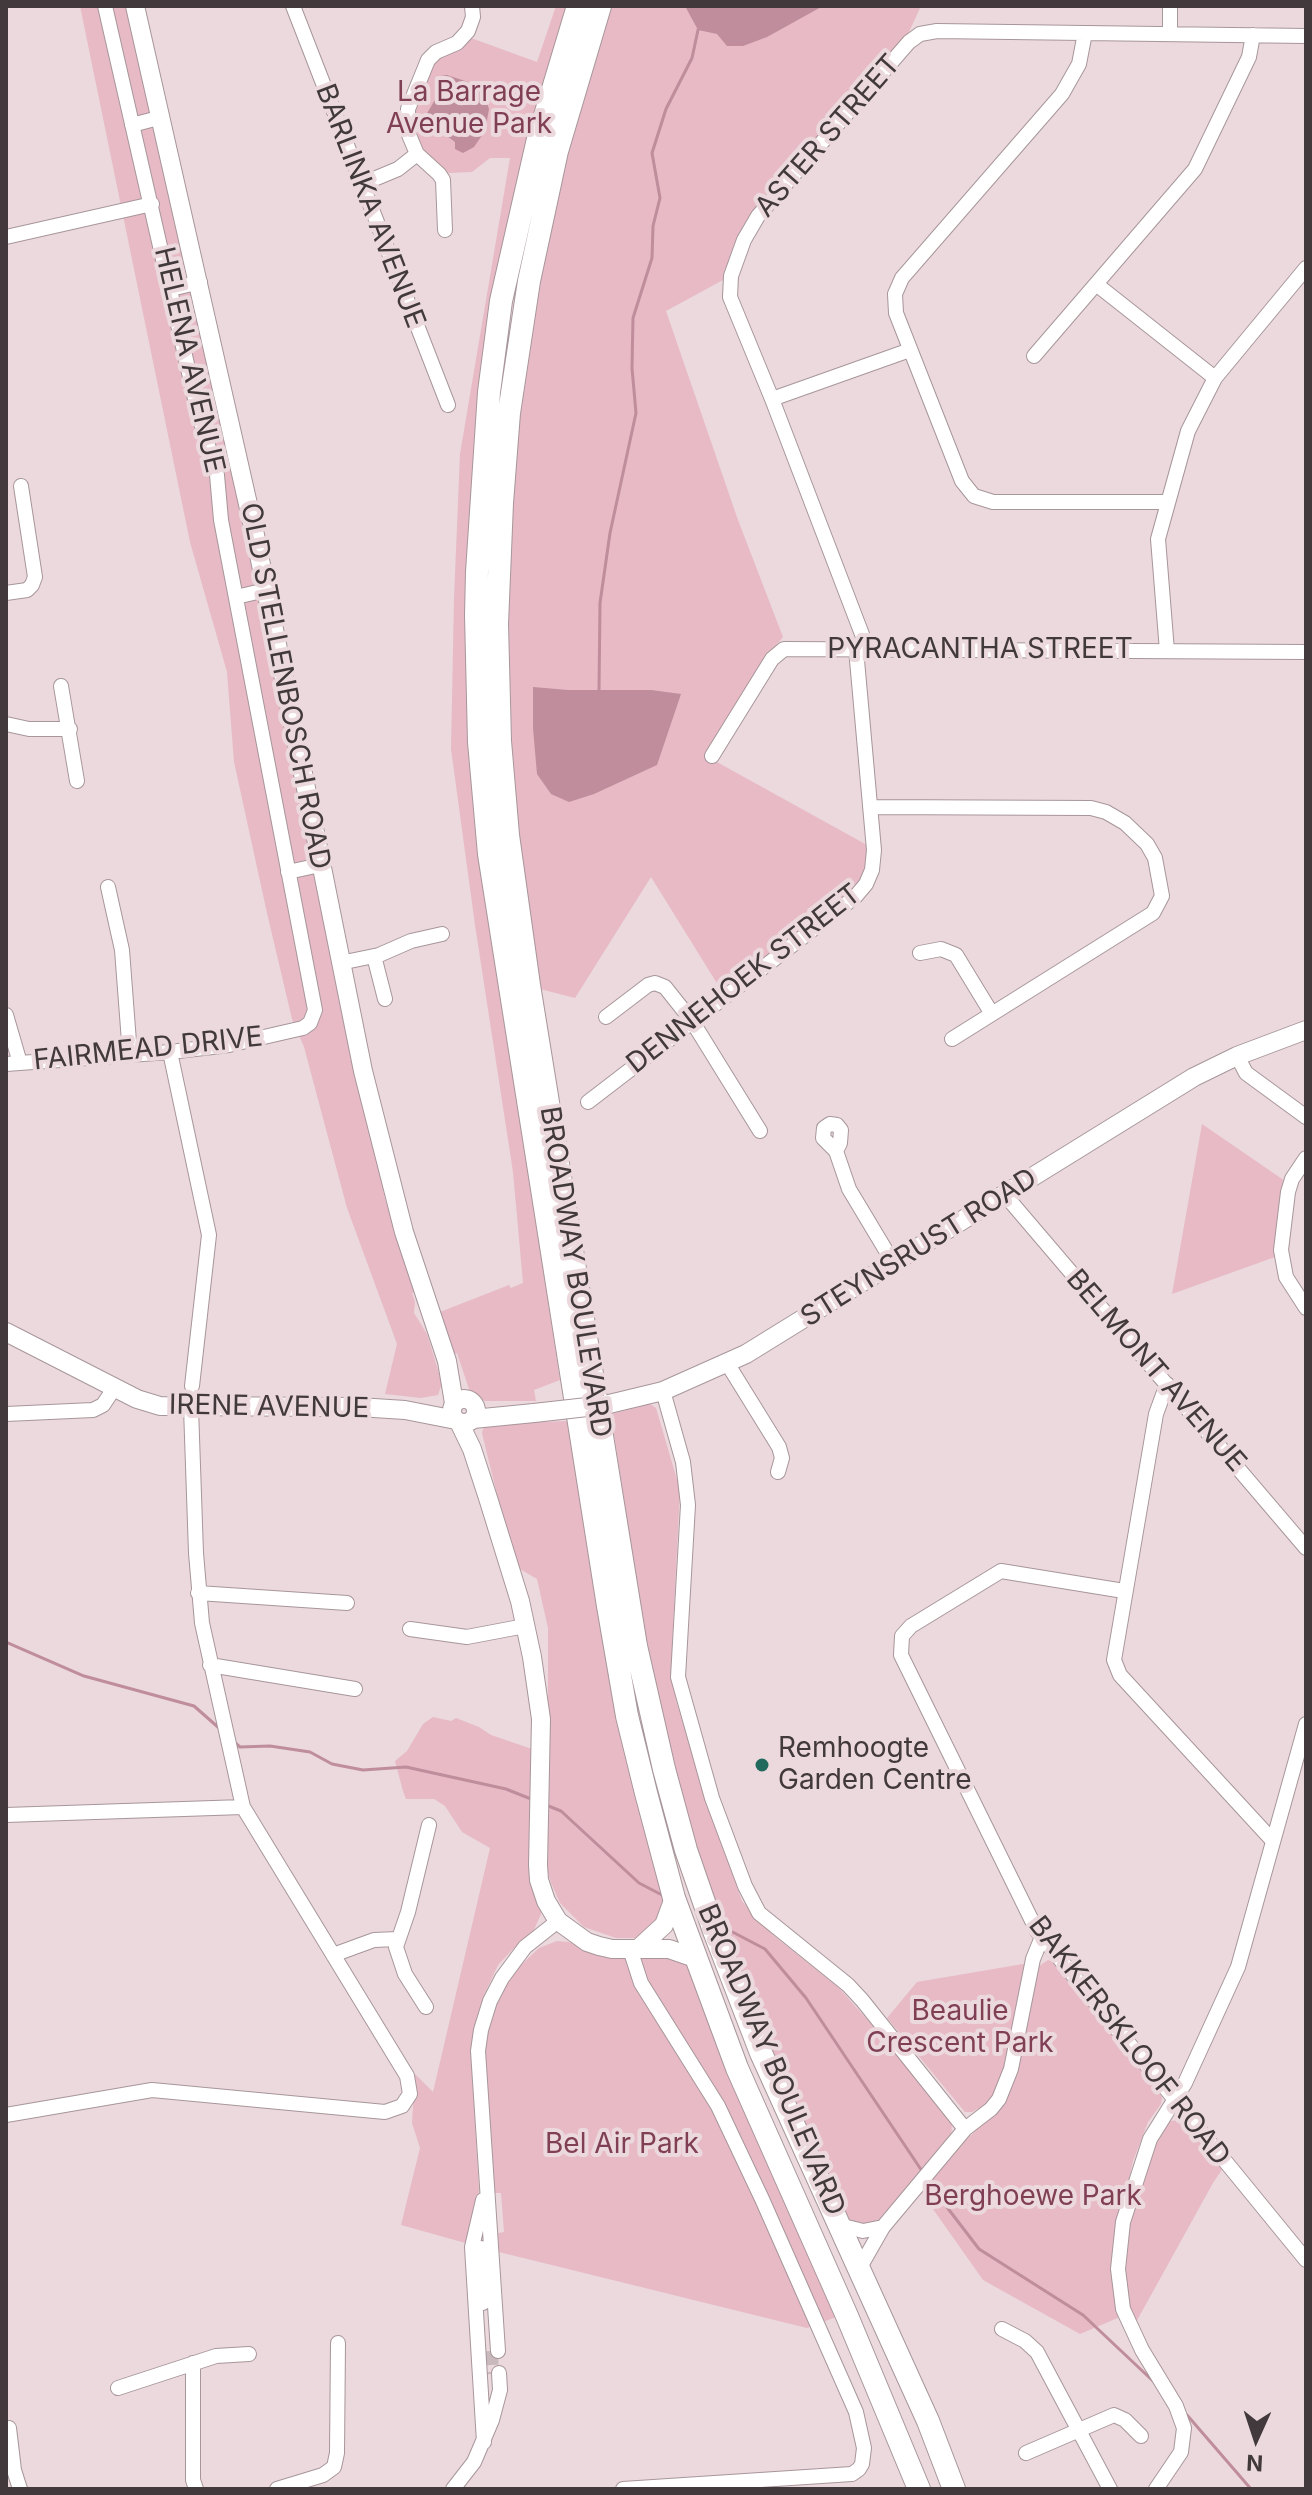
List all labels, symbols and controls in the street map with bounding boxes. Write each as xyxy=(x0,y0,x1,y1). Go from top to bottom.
street label: ASTER STREET xyxy=(748,48,908,224)
park label: La Barrage Avenue Park xyxy=(386,76,552,142)
street label: BARLINKA AVENUE xyxy=(308,79,432,333)
street label: HELENA AVENUE xyxy=(147,244,231,476)
street label: OLD STELLENBOSCH ROAD xyxy=(233,500,337,872)
street label: PYRACANTHA STREET xyxy=(827,633,1133,667)
street label: DENNEHOEK STREET xyxy=(620,877,868,1081)
street label: FAIRMEAD DRIVE xyxy=(32,1020,264,1078)
street label: BROADWAY BOULEVARD xyxy=(532,1104,618,1440)
street label: STEYNSRUST ROAD xyxy=(795,1162,1043,1334)
street label: BELMONT AVENUE xyxy=(1059,1263,1253,1479)
street label: IRENE AVENUE xyxy=(168,1388,370,1426)
place label: Remhoogte Garden Centre xyxy=(778,1732,971,1798)
marker: Remhoogte Garden Centre xyxy=(753,1756,771,1774)
street label: BROADWAY BOULEVARD xyxy=(690,1899,852,2221)
street label: BAKKERSKLOOF ROAD xyxy=(1021,1910,1237,2172)
park label: Beaulie Crescent Park xyxy=(866,1995,1054,2061)
park label: Bel Air Park xyxy=(545,2128,699,2162)
park label: Berghoewe Park xyxy=(924,2180,1142,2214)
north arrow xyxy=(1216,2399,1296,2479)
text: N xyxy=(1246,2450,1264,2476)

